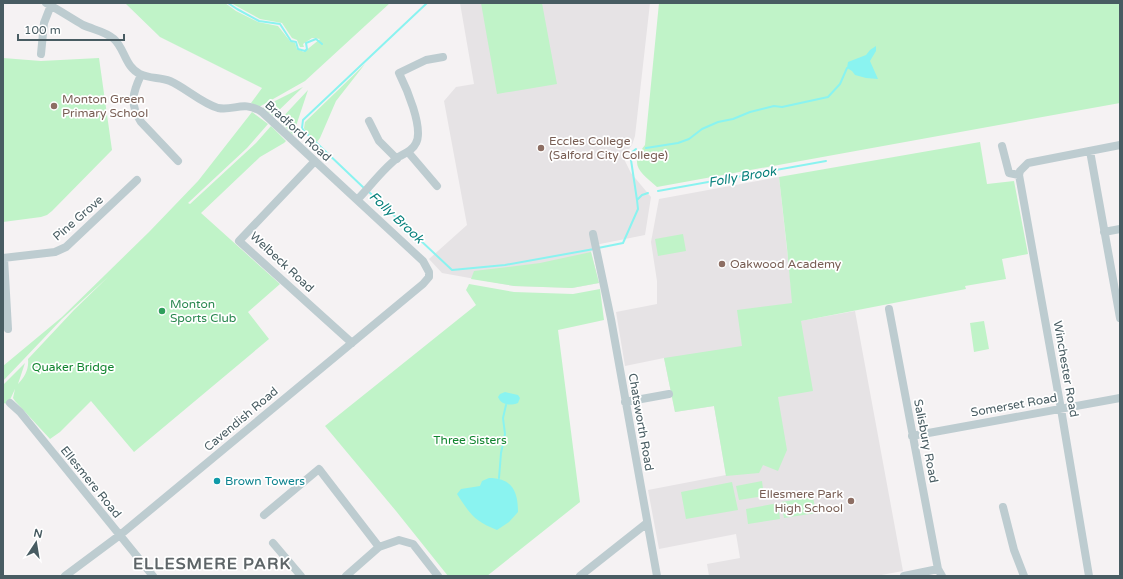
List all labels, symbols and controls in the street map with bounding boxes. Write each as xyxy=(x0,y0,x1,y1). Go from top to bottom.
scale bar xyxy=(18,16,124,42)
text: 100 m xyxy=(24,23,61,37)
place label: Monton Green Primary School xyxy=(62,92,148,120)
street label: Bradford Road xyxy=(262,98,334,164)
marker: Monton Green Primary School xyxy=(49,101,59,111)
place label: Eccles College (Salford City College) xyxy=(549,134,668,162)
marker: Eccles College (Salford City College) xyxy=(536,143,546,153)
water label: Folly Brook xyxy=(707,163,778,191)
water label: Folly Brook xyxy=(366,188,428,248)
street label: Pine Grove xyxy=(50,192,106,244)
street label: Welbeck Road xyxy=(247,229,317,295)
place label: Oakwood Academy xyxy=(730,257,842,271)
marker: Oakwood Academy xyxy=(717,259,727,269)
place label: Monton Sports Club xyxy=(170,297,236,325)
marker: Monton Sports Club xyxy=(157,306,167,316)
street label: Winchester Road xyxy=(1051,320,1081,418)
park label: Quaker Bridge xyxy=(32,360,114,374)
street label: Chatsworth Road xyxy=(626,372,656,472)
street label: Cavendish Road xyxy=(201,384,281,454)
street label: Somerset Road xyxy=(970,391,1058,419)
street label: Salisbury Road xyxy=(911,398,941,484)
park label: Three Sisters xyxy=(433,433,507,447)
street label: Ellesmere Road xyxy=(58,443,124,521)
place label: Brown Towers xyxy=(225,474,305,488)
marker: Brown Towers xyxy=(212,476,222,486)
place label: Ellesmere Park High School xyxy=(759,487,843,515)
marker: Ellesmere Park High School xyxy=(846,496,856,506)
north arrow xyxy=(16,523,56,563)
text: N xyxy=(32,526,44,541)
district label: ELLESMERE PARK xyxy=(133,554,291,574)

